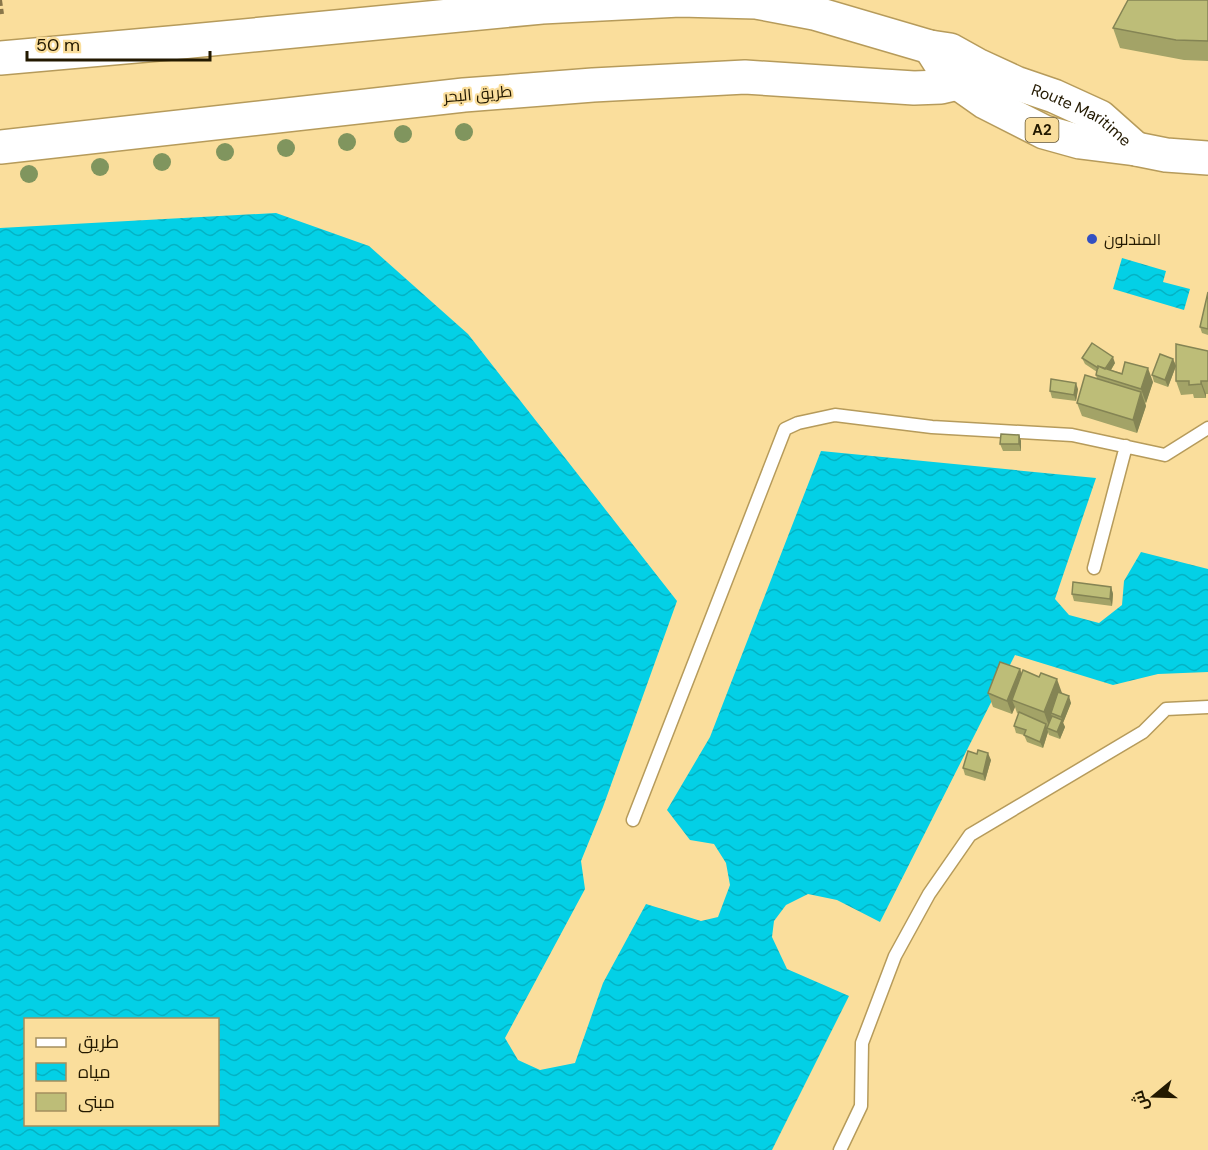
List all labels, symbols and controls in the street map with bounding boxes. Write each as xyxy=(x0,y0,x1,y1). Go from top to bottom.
scale bar xyxy=(27,24,210,62)
text: 50 m xyxy=(36,33,80,57)
street label: Route Maritime xyxy=(1029,79,1136,151)
street label: طريق البحر xyxy=(442,81,513,108)
road number: A2 xyxy=(1026,118,1058,142)
place label: المندلون xyxy=(1104,229,1161,250)
marker: المندلون xyxy=(1085,232,1099,246)
legend xyxy=(24,1018,219,1126)
text: طريق xyxy=(78,1030,119,1054)
text: مياه xyxy=(78,1060,111,1084)
north arrow xyxy=(1124,1066,1184,1126)
text: ش xyxy=(1127,1088,1154,1114)
text: مبنى xyxy=(78,1090,115,1114)

